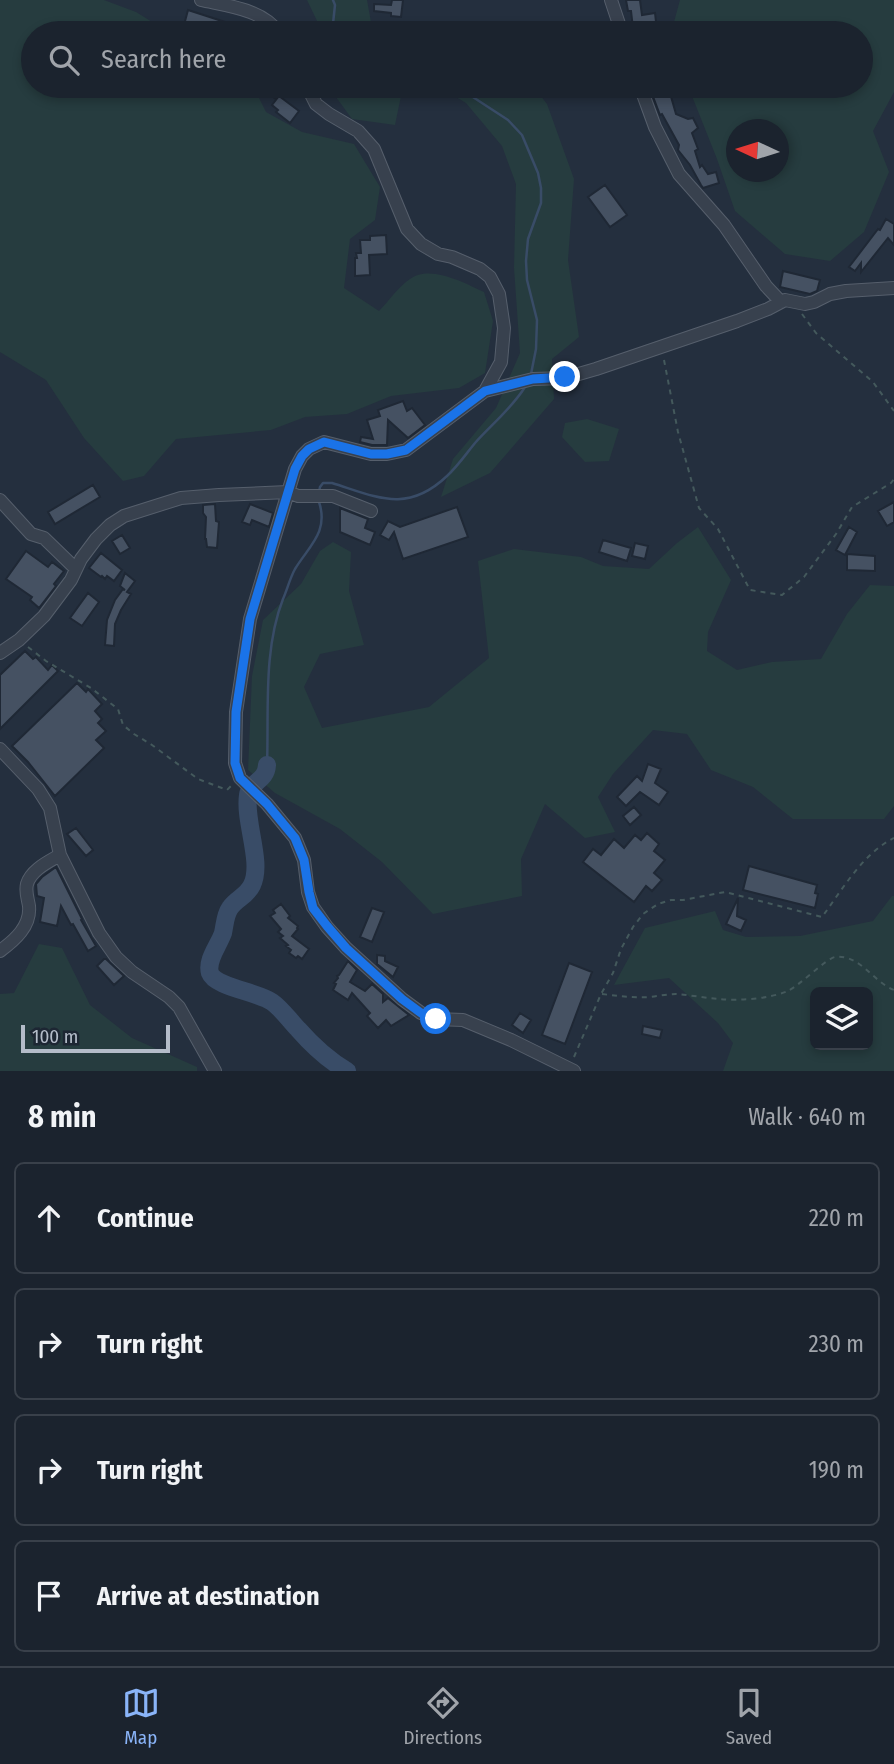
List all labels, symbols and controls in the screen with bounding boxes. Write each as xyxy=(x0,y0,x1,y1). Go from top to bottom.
search box xyxy=(21,21,873,98)
icon: search xyxy=(45,41,83,79)
text: Search here xyxy=(101,44,226,75)
north arrow xyxy=(726,119,789,182)
route end xyxy=(549,361,580,392)
map controls xyxy=(810,987,873,1050)
button: layers xyxy=(810,987,873,1050)
route start xyxy=(420,1003,451,1034)
scale bar xyxy=(21,1022,170,1054)
text: 100 m xyxy=(32,1025,78,1048)
text: 8 min xyxy=(28,1099,96,1135)
text: Walk · 640 m xyxy=(748,1103,866,1131)
icon: ahead xyxy=(30,1199,68,1237)
text: Continue xyxy=(97,1203,194,1234)
text: 220 m xyxy=(809,1204,864,1232)
icon: right xyxy=(30,1325,68,1363)
text: Turn right xyxy=(97,1329,203,1360)
text: 230 m xyxy=(808,1330,864,1358)
icon: right xyxy=(30,1451,68,1489)
text: Turn right xyxy=(97,1455,203,1486)
text: 190 m xyxy=(809,1456,864,1484)
icon: arrive xyxy=(30,1577,68,1615)
text: Arrive at destination xyxy=(97,1581,320,1612)
tab: Map xyxy=(122,1684,160,1749)
tab: Directions xyxy=(404,1684,482,1749)
tab: Saved xyxy=(726,1684,772,1749)

